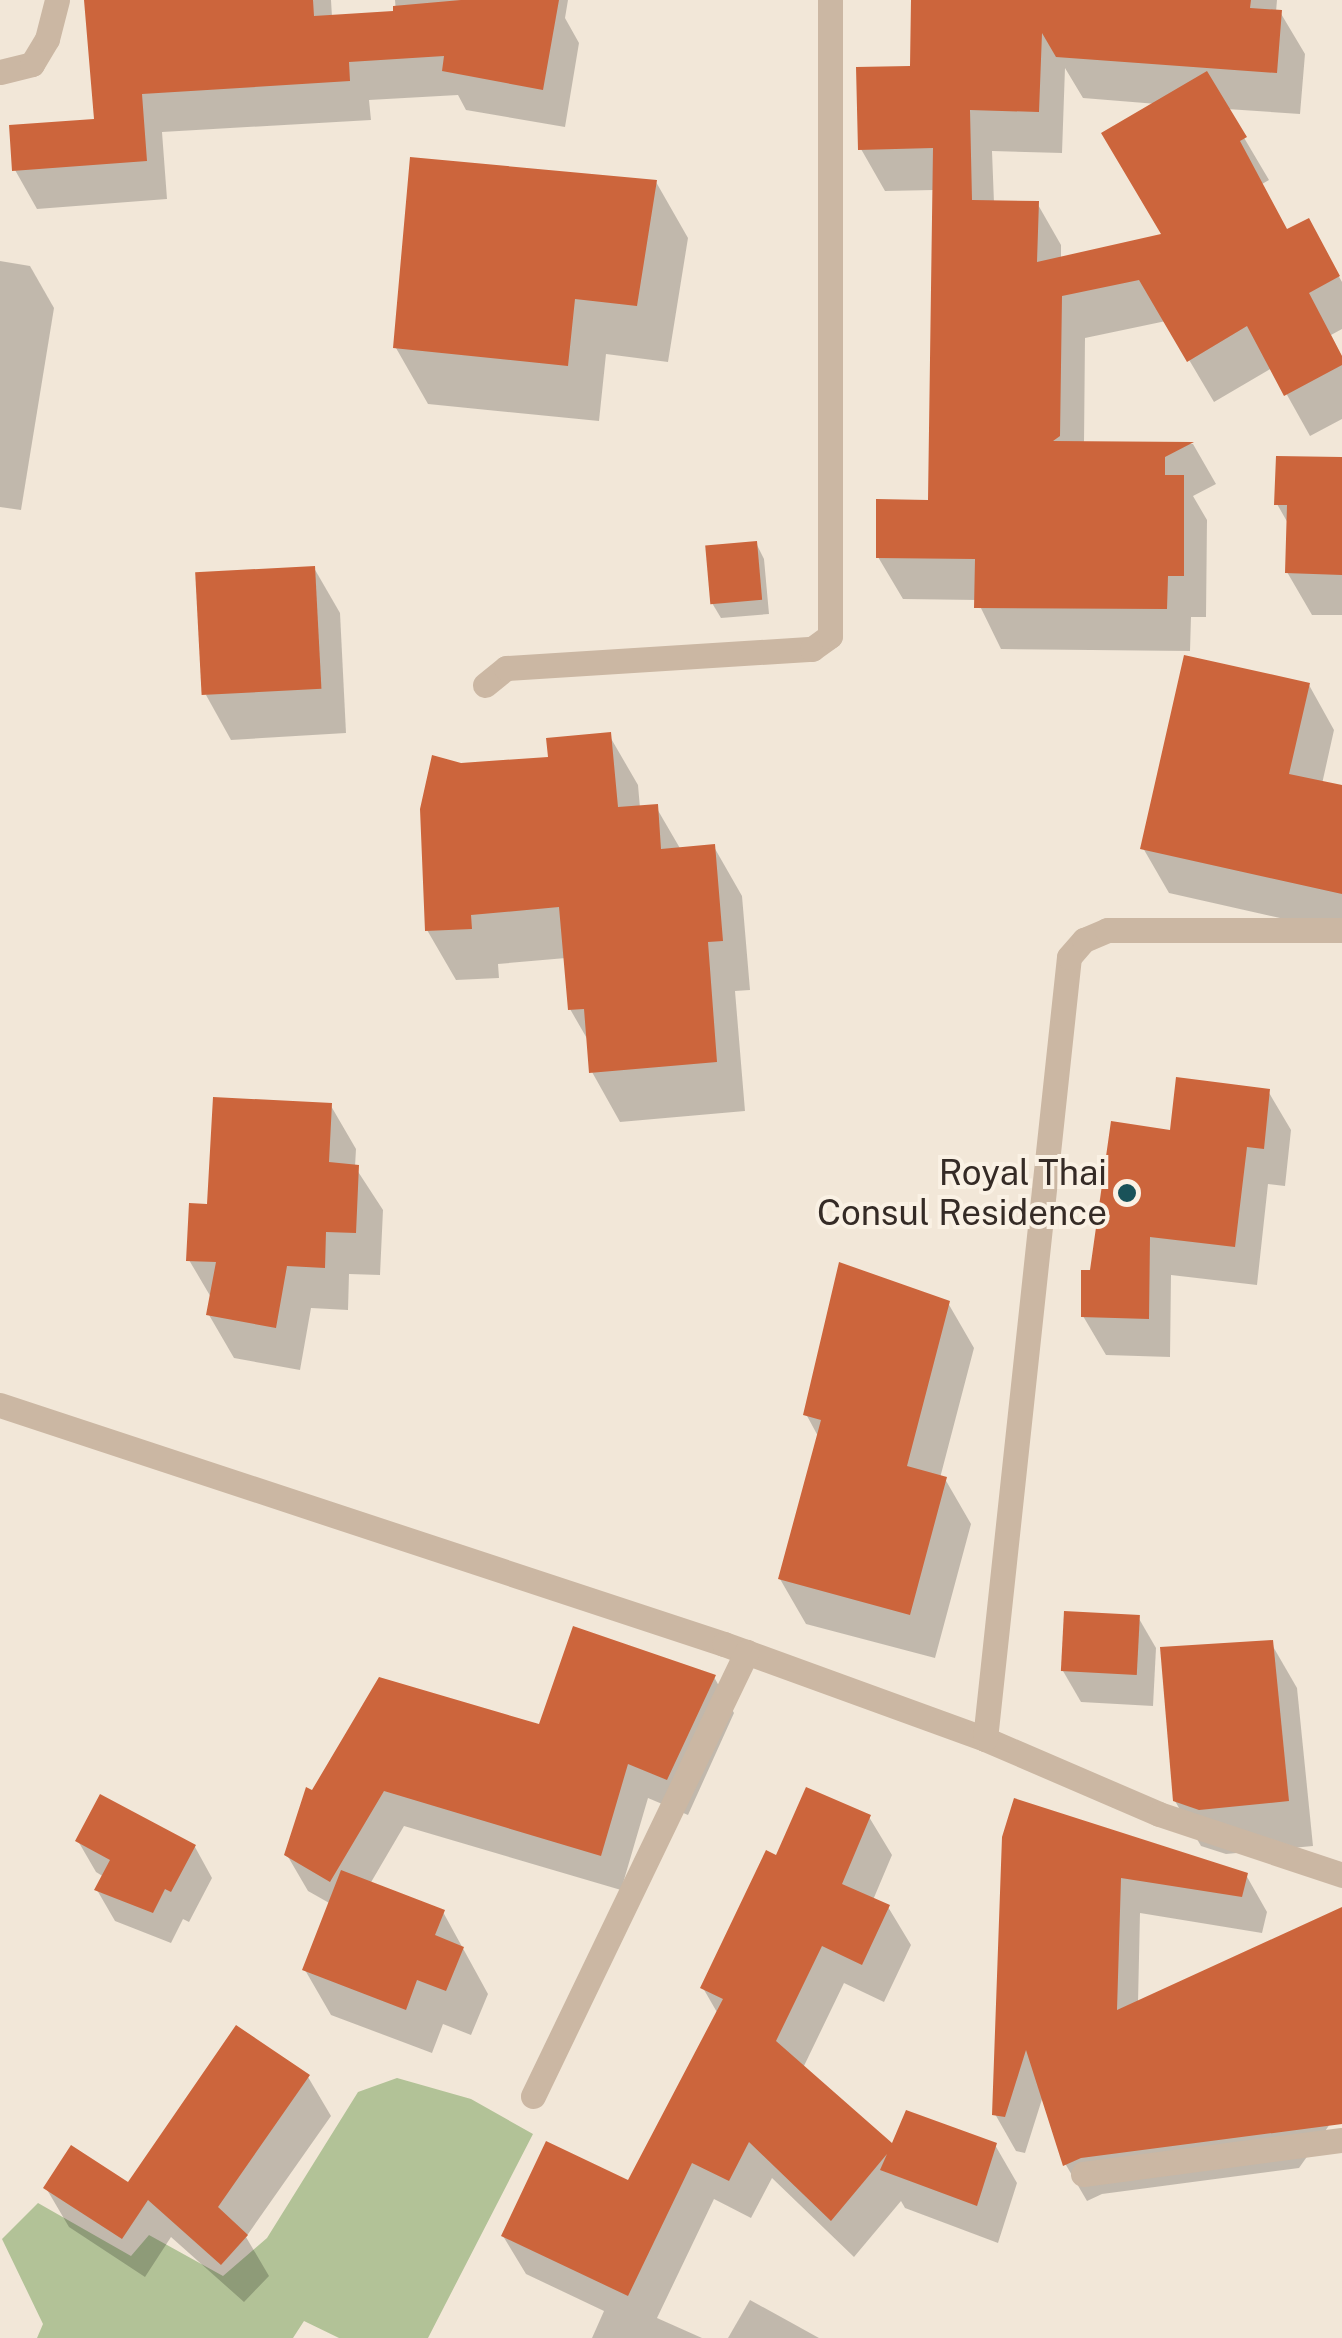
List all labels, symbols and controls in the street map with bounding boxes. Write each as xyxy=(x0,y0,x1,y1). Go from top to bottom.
place label: Royal Thai Consul Residence xyxy=(817,1152,1107,1234)
marker: Royal Thai Consul Residence xyxy=(1116,1182,1138,1204)

